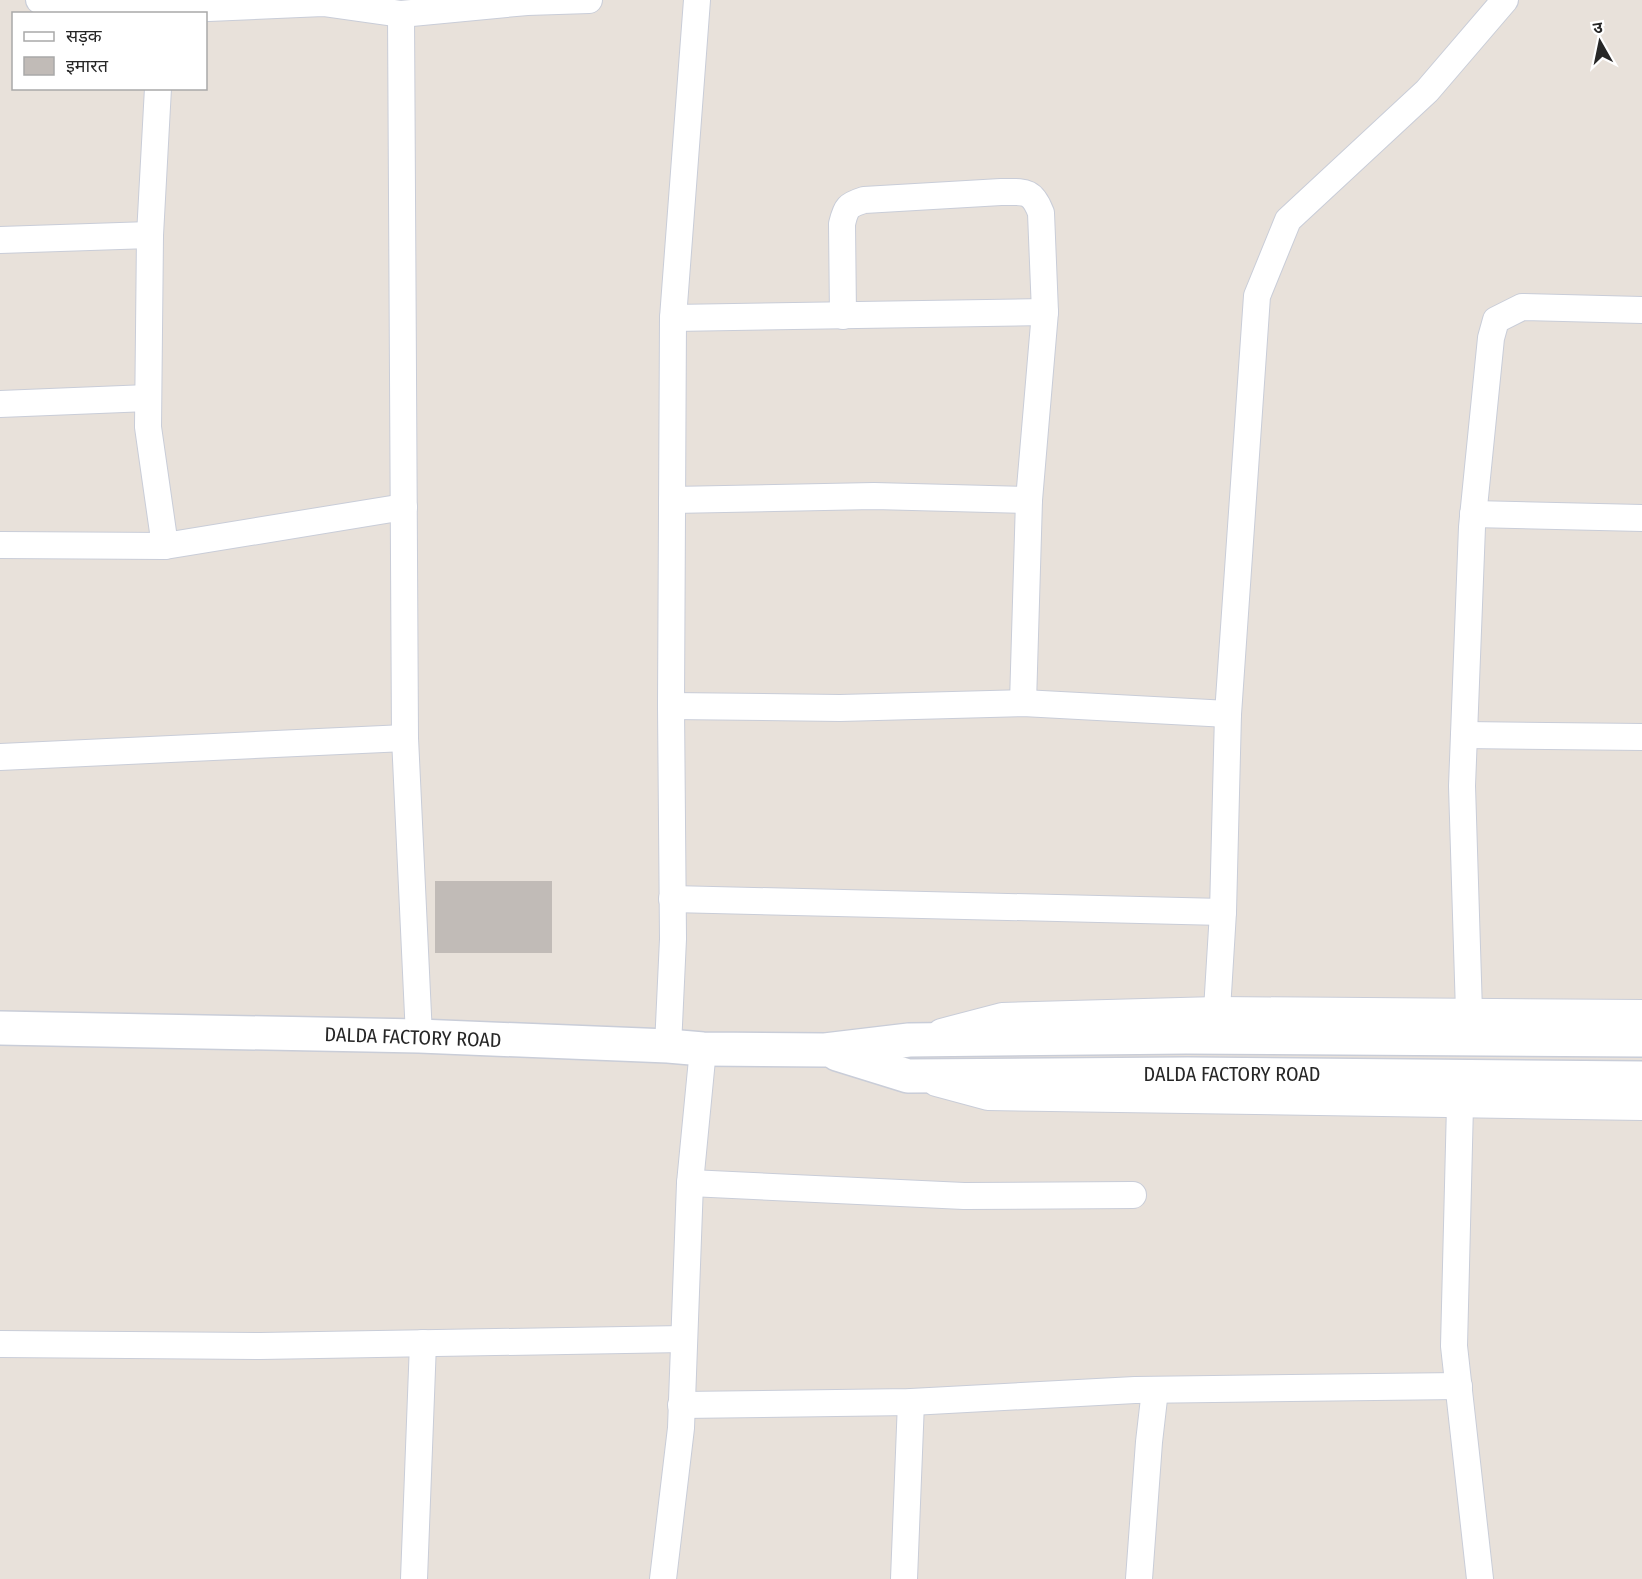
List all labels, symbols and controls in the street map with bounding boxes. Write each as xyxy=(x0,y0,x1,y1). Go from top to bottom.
legend xyxy=(12,12,207,90)
north arrow xyxy=(1570,12,1630,72)
text: उ xyxy=(1592,17,1604,38)
text: सड़क xyxy=(66,25,103,47)
text: इमारत xyxy=(66,55,109,77)
street label: DALDA FACTORY ROAD xyxy=(324,1022,502,1052)
street label: DALDA FACTORY ROAD xyxy=(1144,1062,1320,1086)

